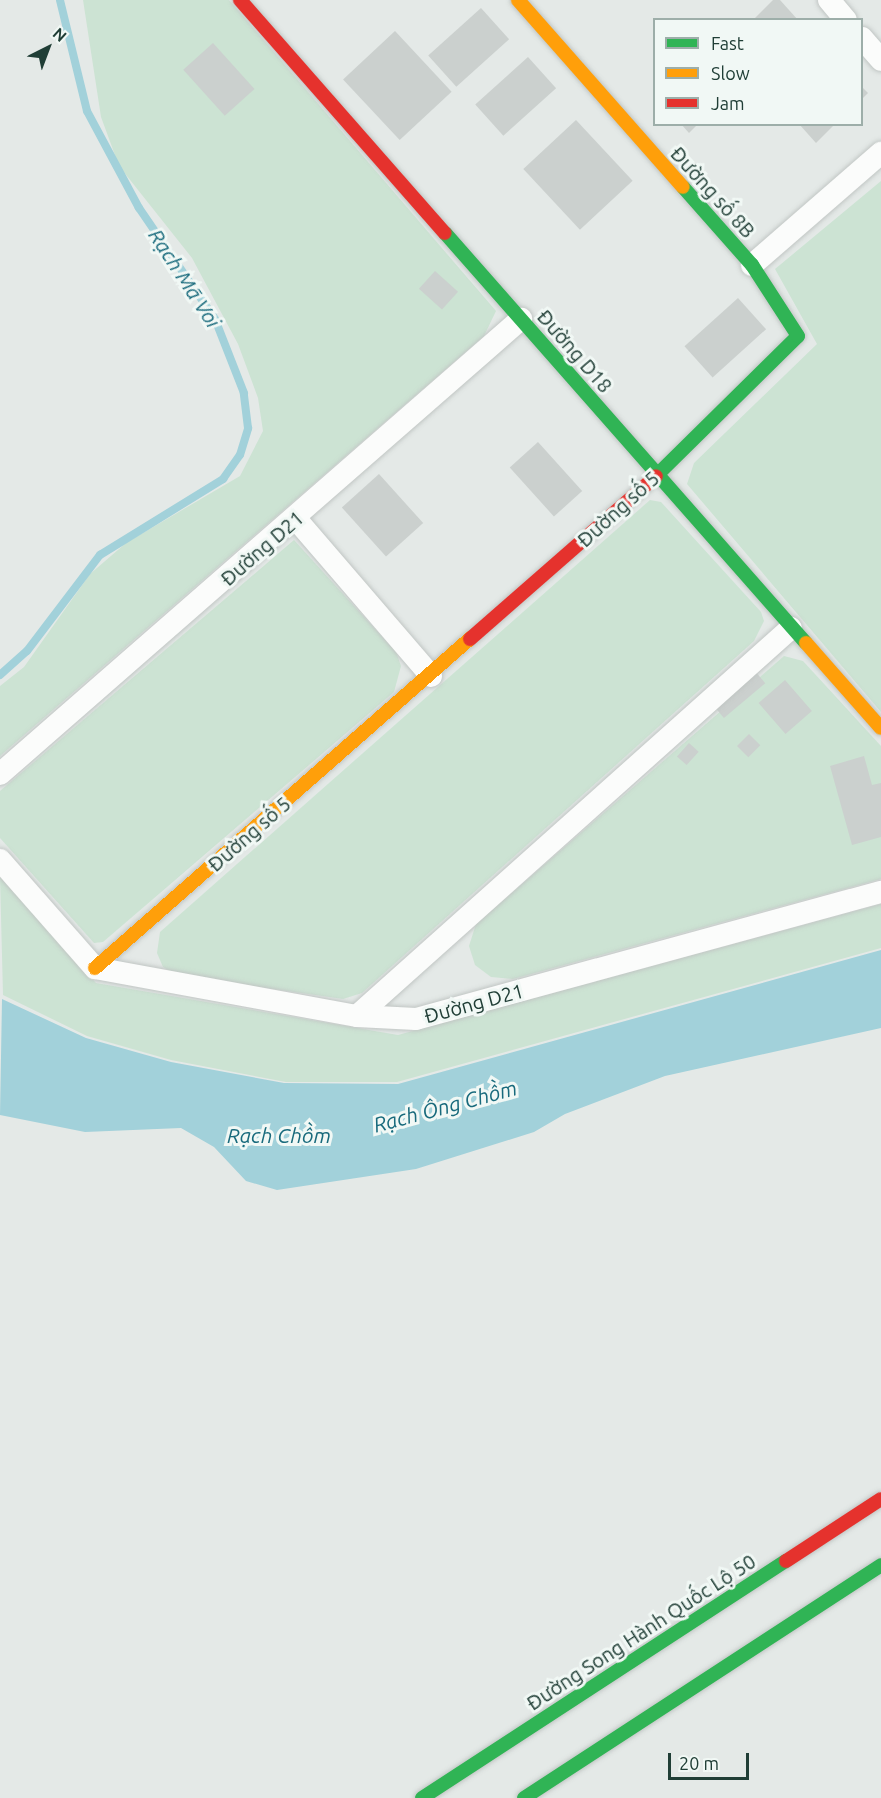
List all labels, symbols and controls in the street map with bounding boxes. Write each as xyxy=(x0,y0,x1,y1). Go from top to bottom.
north arrow xyxy=(18,18,78,78)
legend xyxy=(653,18,863,126)
text: N xyxy=(50,24,71,45)
text: Fast xyxy=(711,33,744,53)
text: Slow xyxy=(711,63,750,83)
text: Jam xyxy=(711,93,745,113)
street label: Đường số 8B xyxy=(666,141,760,243)
water label: Rạch Mã Voi xyxy=(144,224,226,332)
street label: Đường D18 xyxy=(532,305,618,397)
street label: Đường số 5 xyxy=(572,466,664,552)
street label: Đường D21 xyxy=(216,505,308,591)
street label: Đường số 5 xyxy=(203,792,295,876)
street label: Đường D21 xyxy=(422,978,526,1028)
water label: Rạch Ông Chồm xyxy=(370,1075,520,1137)
water label: Rạch Chồm xyxy=(227,1122,331,1148)
street label: Đường Song Hành Quốc Lộ 50 xyxy=(522,1549,760,1715)
scale bar xyxy=(671,1741,752,1779)
text: 20 m xyxy=(679,1753,719,1773)

